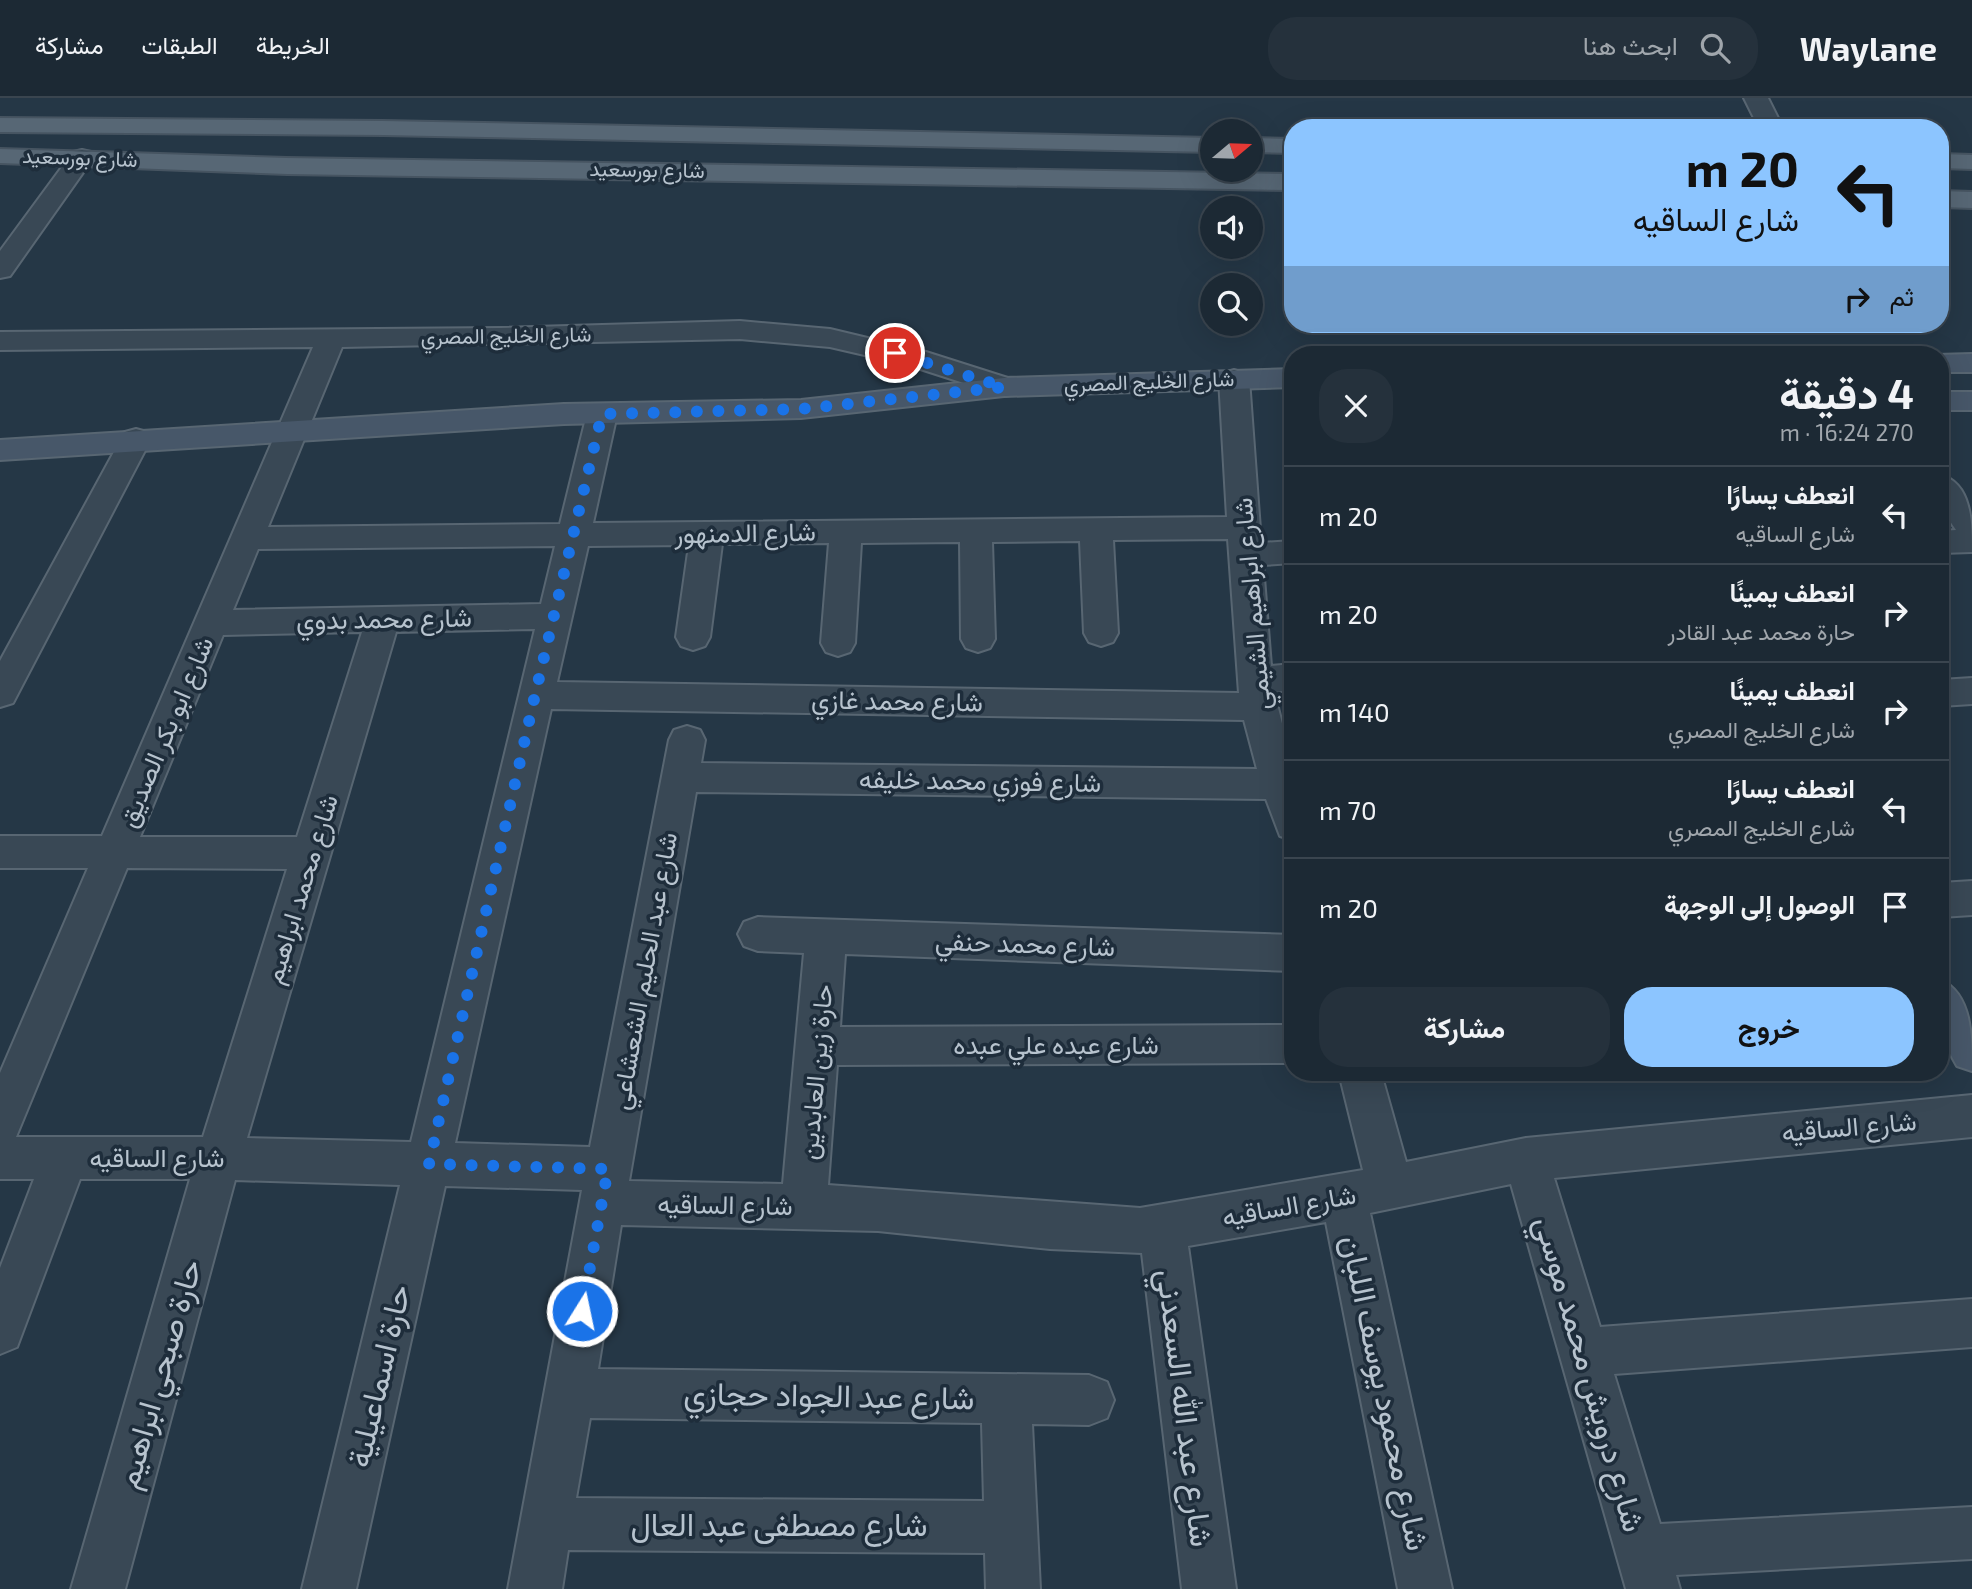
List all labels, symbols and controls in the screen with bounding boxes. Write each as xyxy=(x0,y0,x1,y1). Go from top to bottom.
search box xyxy=(1268,17,1758,80)
text: Waylane xyxy=(1800,28,1937,68)
text: ابحث هنا xyxy=(1583,29,1678,60)
icon: search xyxy=(1696,29,1734,67)
text: مشاركة xyxy=(35,30,103,59)
text: الطبقات xyxy=(141,30,218,59)
text: الخريطة xyxy=(256,30,330,59)
north arrow xyxy=(1200,119,1264,182)
map controls xyxy=(1200,119,1263,336)
text: 20 m xyxy=(1686,138,1799,197)
street label: شارع بورسعيد xyxy=(22,142,138,174)
icon: left xyxy=(1823,147,1914,238)
street label: شارع بورسعيد xyxy=(589,155,705,185)
button: sound xyxy=(1200,196,1263,259)
text: شارع الساقيه xyxy=(1633,199,1799,237)
button: search xyxy=(1200,273,1263,336)
icon: right xyxy=(1838,280,1876,318)
text: ثم xyxy=(1890,280,1914,311)
street label: شارع الخليج المصري xyxy=(420,321,592,354)
pin xyxy=(865,323,925,383)
icon: arrive xyxy=(876,334,914,372)
street label: شارع الخليج المصري xyxy=(1063,365,1235,402)
text: 4 دقيقة xyxy=(1779,367,1914,417)
button: close xyxy=(1319,369,1393,443)
text: 270 m · 16:24 xyxy=(1780,418,1914,446)
text: انعطف يسارًا xyxy=(1726,478,1855,509)
street label: شارع ابراهيم الشيمي xyxy=(1226,496,1282,712)
icon: left xyxy=(1876,496,1914,534)
text: 20 m xyxy=(1319,500,1378,531)
street label: شارع الدمنهور xyxy=(673,515,816,552)
text: شارع الساقيه xyxy=(1735,519,1855,547)
text: انعطف يمينًا xyxy=(1730,576,1855,607)
icon: right xyxy=(1876,594,1914,632)
text: 20 m xyxy=(1319,598,1378,629)
street label: شارع محمد بدوي xyxy=(296,600,472,642)
text: حارة محمد عبد القادر xyxy=(1668,617,1855,645)
street label: شارع ابو بكر الصديق xyxy=(111,632,222,833)
text: انعطف يمينًا xyxy=(1730,674,1855,705)
street label: شارع محمد غازي xyxy=(811,683,983,723)
icon: right xyxy=(1876,692,1914,730)
text: 140 m xyxy=(1319,696,1390,727)
text: شارع الخليج المصري xyxy=(1668,715,1855,743)
street label: شارع فوزي محمد خليفه xyxy=(859,762,1101,804)
text: انعطف يسارًا xyxy=(1726,772,1855,803)
street label: شارع محمد ابراهيم xyxy=(256,790,347,988)
icon: left xyxy=(1876,790,1914,828)
text: 70 m xyxy=(1319,794,1377,825)
text: شارع الخليج المصري xyxy=(1668,813,1855,841)
street label: شارع عبد الحليم الشعشاعي xyxy=(603,830,689,1113)
text: الوصول إلى الوجهة xyxy=(1664,888,1855,919)
icon: arrive xyxy=(1876,888,1914,926)
text: 20 m xyxy=(1319,892,1378,923)
street label: شارع محمد حنفي xyxy=(934,924,1116,968)
street label: حارة زين العابدين xyxy=(791,983,840,1161)
button: مشاركة xyxy=(1319,987,1610,1067)
button: خروج xyxy=(1624,987,1914,1067)
street label: شارع عبده علي عبده xyxy=(953,1028,1159,1066)
street label: شارع الساقيه xyxy=(1780,1104,1918,1151)
street label: شارع الساقيه xyxy=(89,1141,225,1176)
street label: شارع الساقيه xyxy=(1219,1178,1359,1235)
street label: شارع الساقيه xyxy=(657,1187,793,1224)
street label: شارع درويش محمد موسي xyxy=(1520,1211,1655,1538)
street label: شارع محمود يوسف اللبان xyxy=(1330,1231,1439,1555)
street label: حارة صبحي ابراهيم xyxy=(106,1255,217,1495)
street label: شارع عبد الله السعدني xyxy=(1142,1267,1223,1550)
position arrow xyxy=(545,1274,619,1348)
street label: حارة اسماعيلية xyxy=(338,1280,419,1471)
street label: شارع عبد الجواد حجازي xyxy=(683,1372,975,1425)
street label: شارع مصطفى عبد العال xyxy=(630,1504,928,1547)

